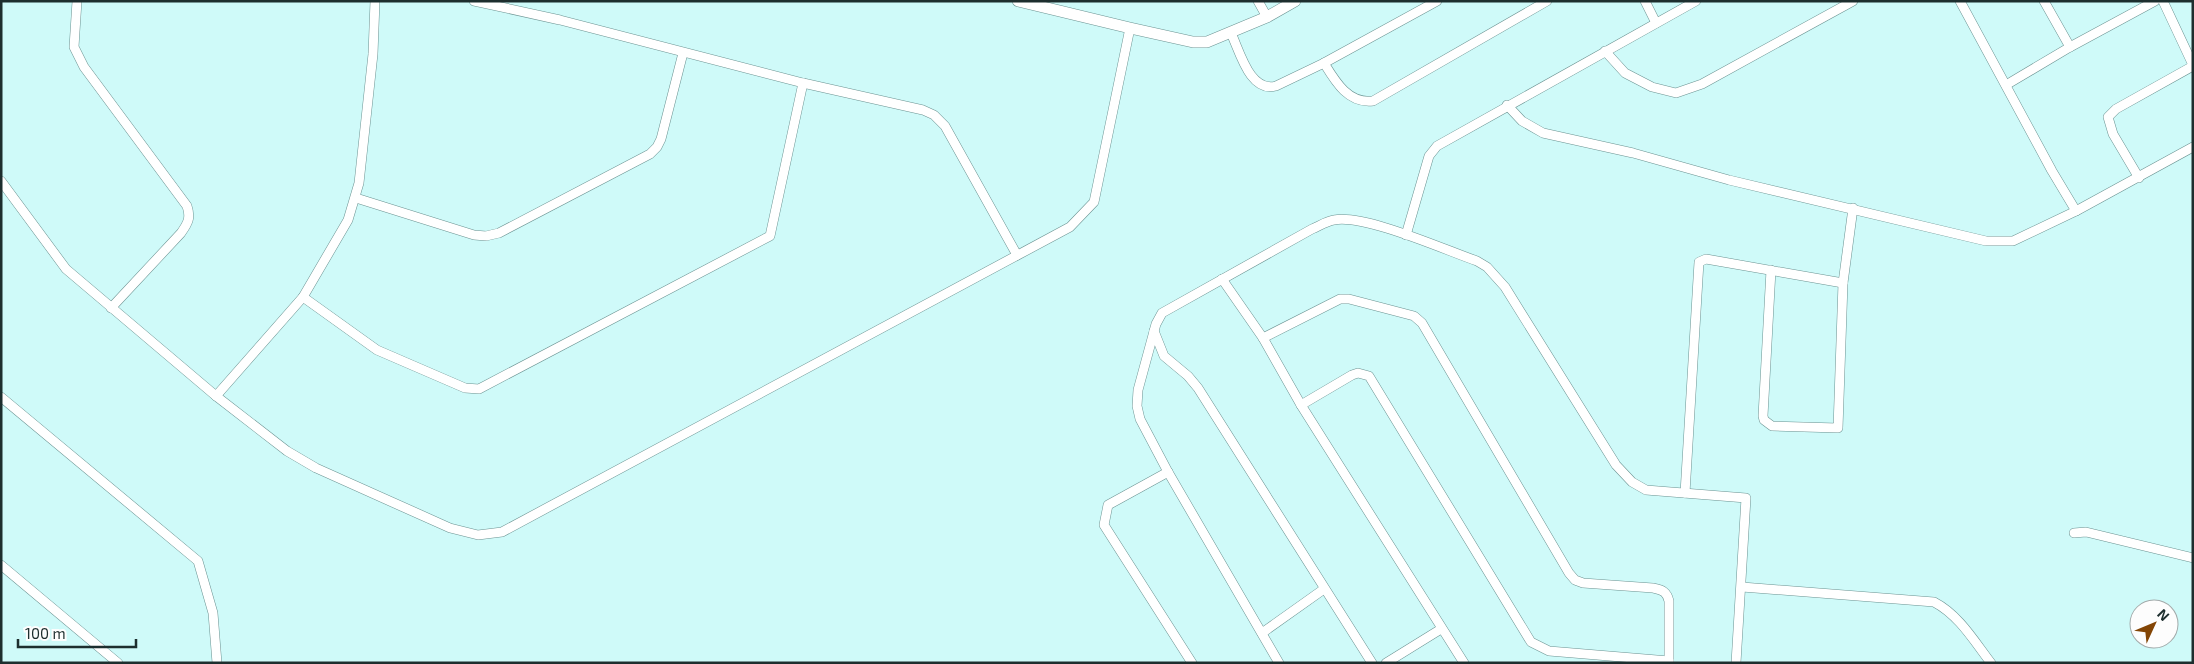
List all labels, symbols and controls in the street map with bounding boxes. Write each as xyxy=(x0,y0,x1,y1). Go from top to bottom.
north arrow xyxy=(2129,599,2179,649)
text: N xyxy=(2154,605,2173,624)
scale bar xyxy=(18,616,135,648)
text: 100 m xyxy=(25,624,66,642)

